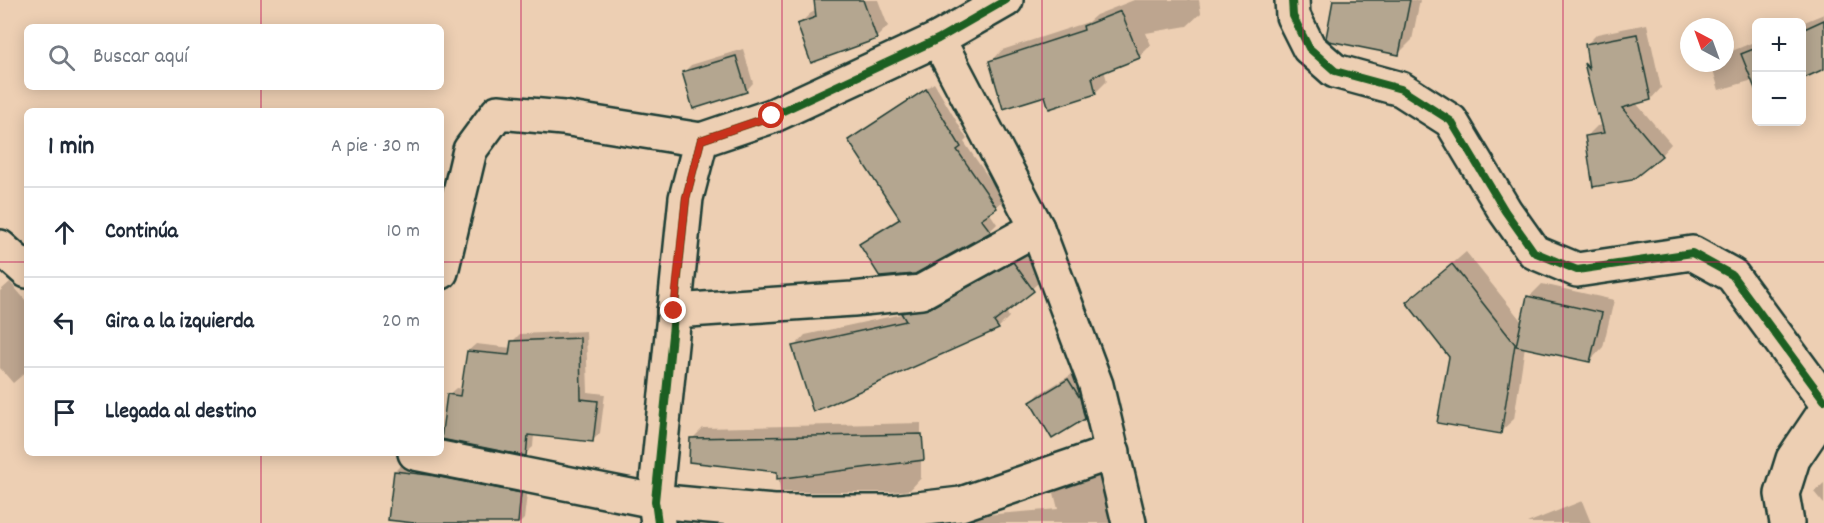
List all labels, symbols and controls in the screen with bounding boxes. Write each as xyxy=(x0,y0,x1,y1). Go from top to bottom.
north arrow xyxy=(1680,18,1734,72)
map controls xyxy=(1752,18,1806,126)
button: + xyxy=(1752,18,1806,72)
search box xyxy=(24,24,444,90)
icon: search xyxy=(45,41,78,74)
text: Buscar aquí xyxy=(93,42,188,73)
button: − xyxy=(1752,72,1806,126)
route start xyxy=(758,102,784,128)
text: 1 min xyxy=(48,129,94,166)
text: A pie · 30 m xyxy=(331,133,420,161)
icon: ahead xyxy=(48,216,81,249)
text: Continúa xyxy=(105,217,178,248)
text: 10 m xyxy=(386,218,420,246)
route end xyxy=(660,297,686,323)
icon: left xyxy=(48,306,81,339)
text: Gira a la izquierda xyxy=(105,307,254,338)
text: 20 m xyxy=(382,308,420,336)
icon: arrive xyxy=(48,396,81,429)
text: Llegada al destino xyxy=(105,397,257,428)

